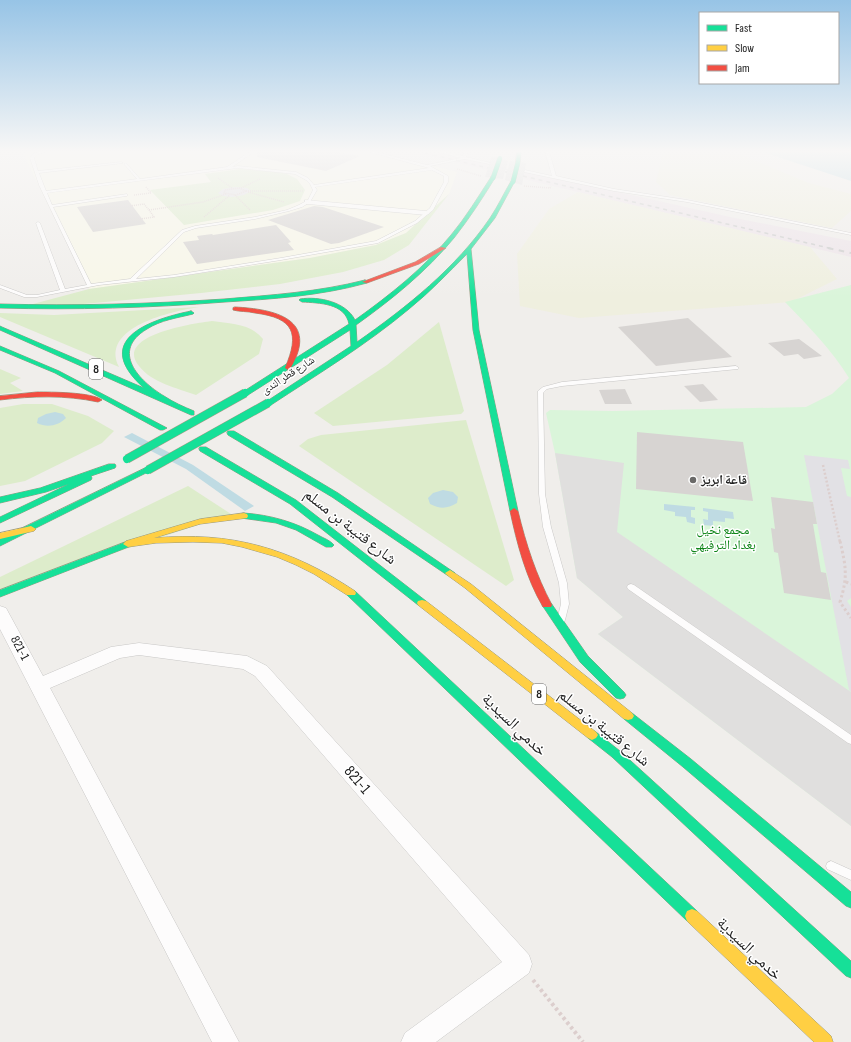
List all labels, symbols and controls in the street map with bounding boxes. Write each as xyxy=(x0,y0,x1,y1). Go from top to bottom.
legend xyxy=(699,12,839,84)
text: Fast xyxy=(735,21,752,36)
text: Slow xyxy=(735,41,754,56)
text: Jam xyxy=(734,61,750,76)
street label: شارع قطر الندى xyxy=(259,353,317,397)
road number: 8 xyxy=(89,359,103,379)
place label: قاعة ابريز xyxy=(700,472,747,488)
marker: قاعة ابريز xyxy=(688,475,698,485)
street label: شارع قتيبة بن مسلم xyxy=(300,485,400,569)
park label: مجمع نخيل بغداد الترفيهي xyxy=(690,522,756,555)
street label: 821-1 xyxy=(7,633,33,663)
road number: 8 xyxy=(532,684,546,704)
street label: شارع قتيبة بن مسلم xyxy=(554,685,654,771)
street label: خدمي السيدية xyxy=(476,690,550,762)
street label: 821-1 xyxy=(340,762,375,798)
street label: خدمي السيدية xyxy=(711,914,785,986)

